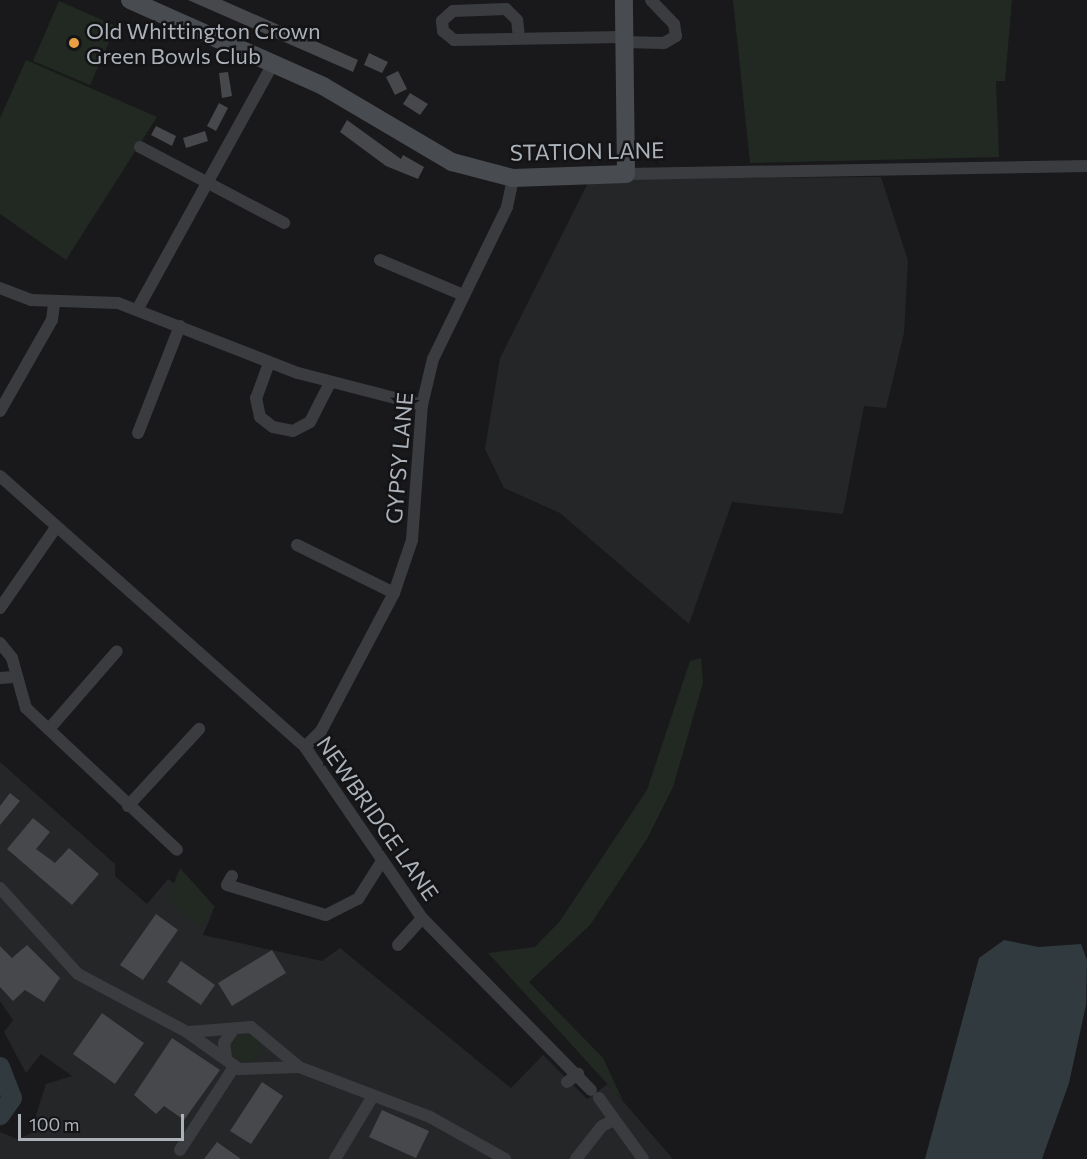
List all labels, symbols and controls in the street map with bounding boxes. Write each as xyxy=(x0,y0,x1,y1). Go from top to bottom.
place label: Old Whittington Crown Green Bowls Club xyxy=(86,17,321,68)
marker: Old Whittington Crown Green Bowls Club xyxy=(67,36,81,50)
street label: STATION LANE xyxy=(510,136,664,166)
street label: GYPSY LANE xyxy=(380,391,418,525)
street label: NEWBRIDGE LANE xyxy=(311,731,445,905)
scale bar xyxy=(21,1102,188,1140)
text: 100 m xyxy=(29,1113,79,1135)

